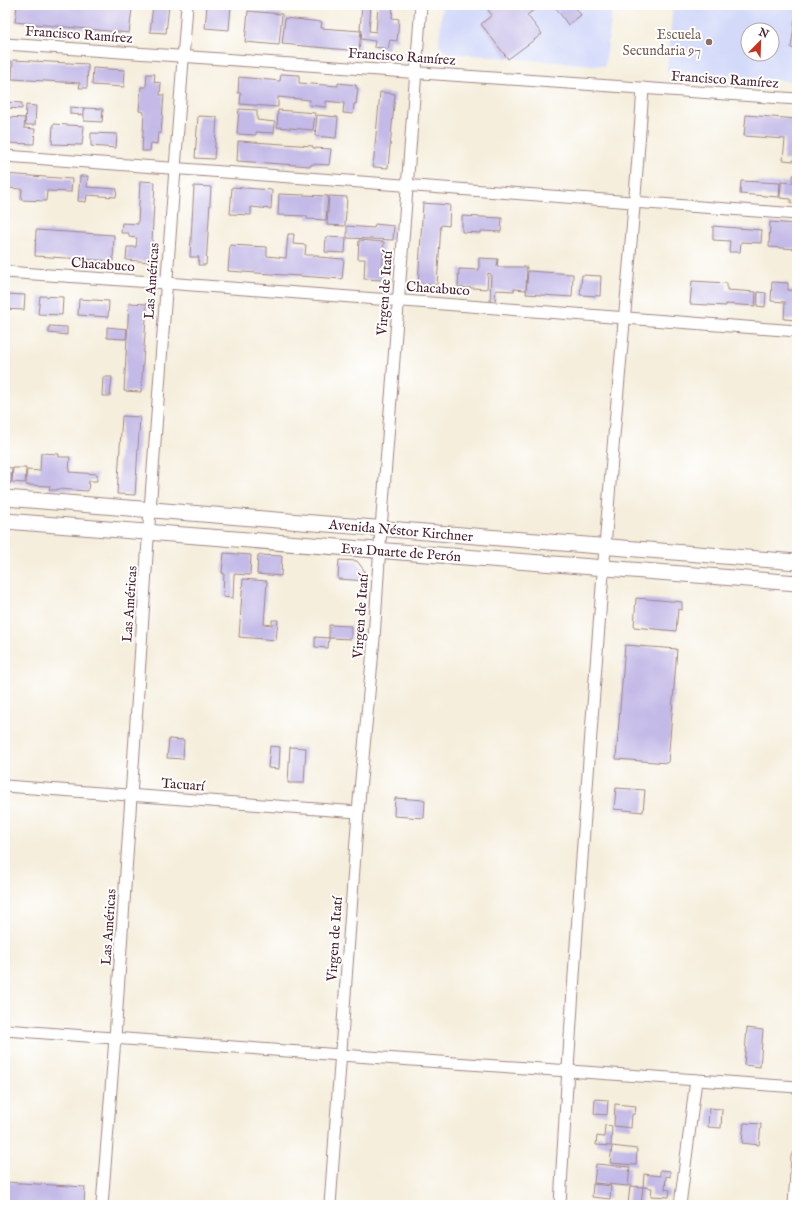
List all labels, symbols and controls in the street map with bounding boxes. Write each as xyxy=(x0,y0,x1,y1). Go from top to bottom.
street label: Francisco Ramírez xyxy=(24,22,134,48)
north arrow xyxy=(740,22,780,62)
text: N xyxy=(755,25,771,42)
place label: Escuela Secundaria 97 xyxy=(623,26,702,60)
marker: Escuela Secundaria 97 xyxy=(704,37,714,47)
street label: Francisco Ramírez xyxy=(347,44,457,70)
street label: Francisco Ramírez xyxy=(670,67,780,93)
street label: Las Américas xyxy=(140,242,164,320)
street label: Virgen de Itatí xyxy=(373,249,397,337)
street label: Chacabuco xyxy=(70,254,136,276)
street label: Chacabuco xyxy=(405,278,471,300)
street label: Avenida Néstor Kirchner xyxy=(327,516,474,546)
street label: Eva Duarte de Perón xyxy=(340,540,462,566)
street label: Las Américas xyxy=(118,565,142,643)
street label: Virgen de Itatí xyxy=(349,572,373,660)
street label: Tacuarí xyxy=(161,775,206,796)
street label: Las Américas xyxy=(97,888,121,966)
street label: Virgen de Itatí xyxy=(323,895,347,983)

